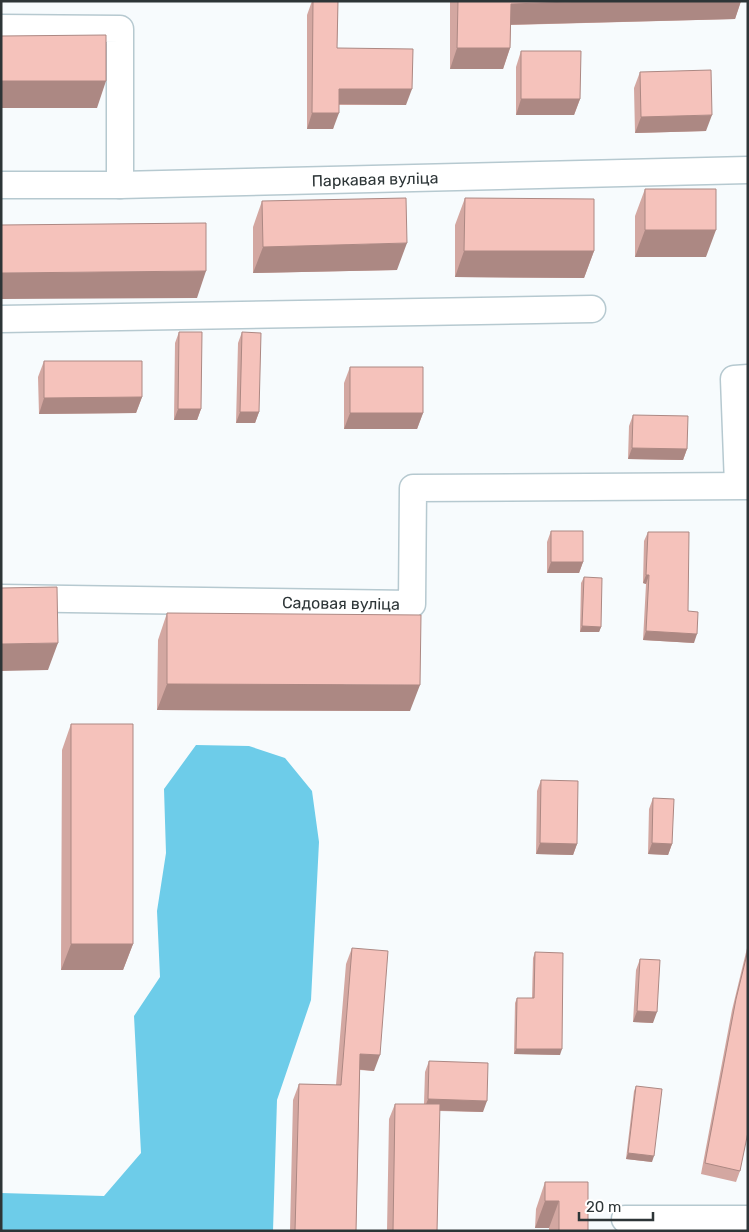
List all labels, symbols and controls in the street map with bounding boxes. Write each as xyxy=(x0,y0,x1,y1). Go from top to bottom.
street label: Паркавая вуліца xyxy=(311,168,439,190)
street label: Садовая вуліца xyxy=(282,593,400,614)
scale bar xyxy=(579,1190,653,1222)
text: 20 m xyxy=(586,1198,621,1216)

